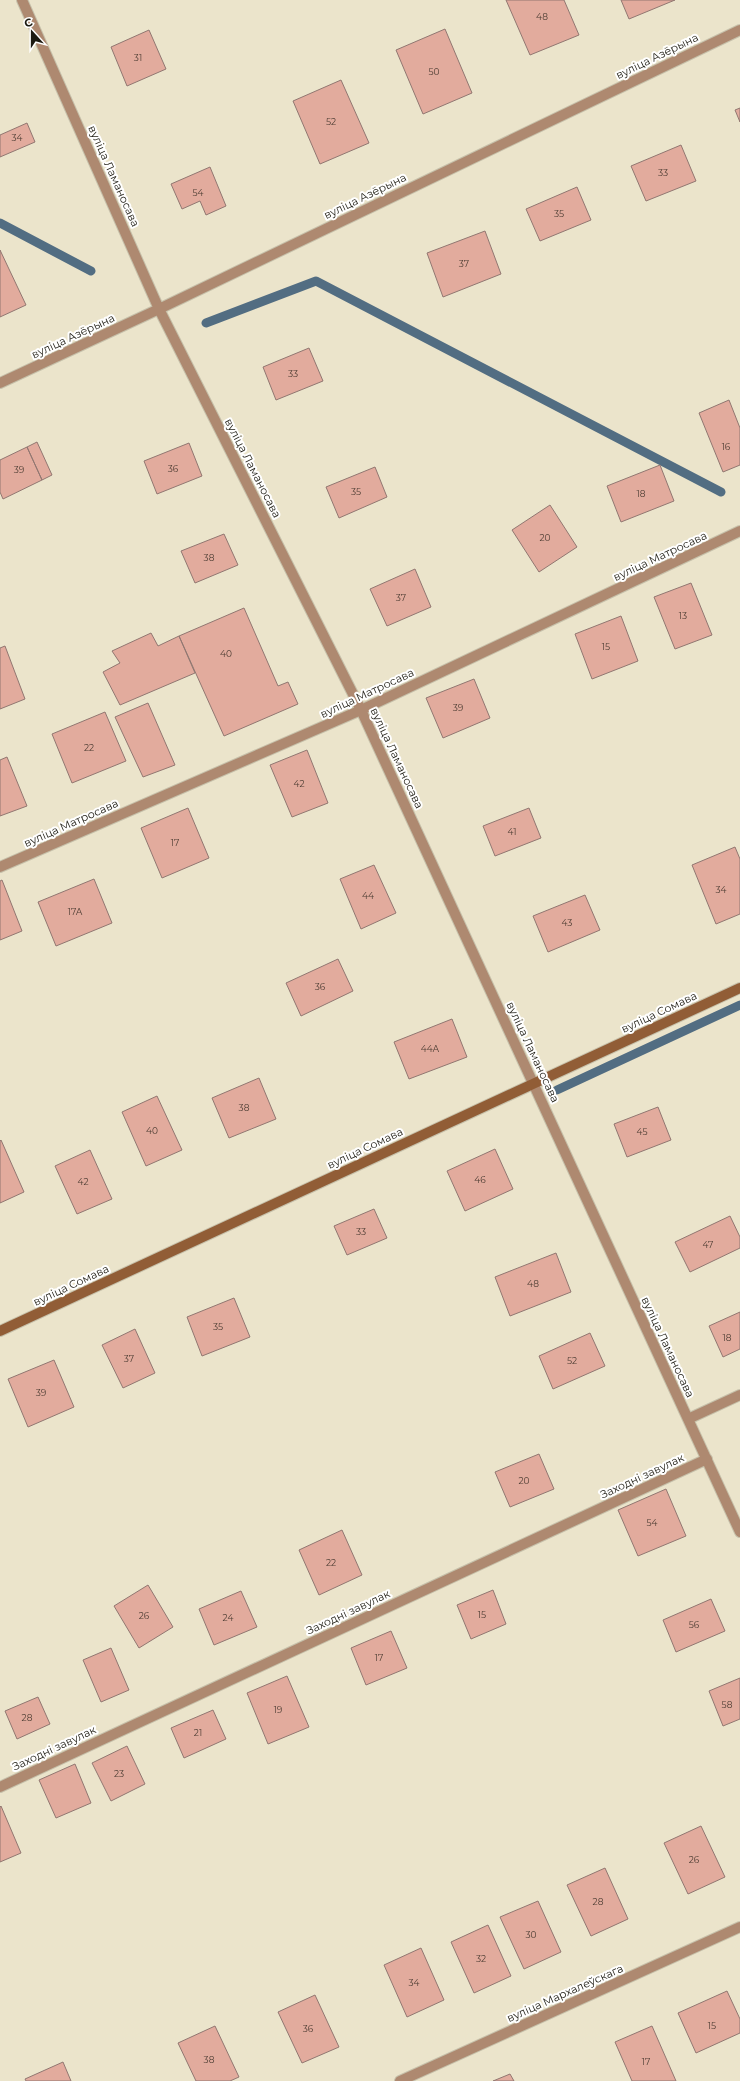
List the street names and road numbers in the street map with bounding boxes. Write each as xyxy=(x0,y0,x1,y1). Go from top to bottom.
street label: вуліца Азёрына xyxy=(613,30,701,82)
street label: вуліца Ламаносава xyxy=(85,123,143,229)
street label: вуліца Азёрына xyxy=(321,170,409,222)
street label: вуліца Азёрына xyxy=(29,311,117,361)
street label: вуліца Ламаносава xyxy=(222,416,284,520)
street label: вуліца Матросава xyxy=(611,528,709,584)
street label: вуліца Матросава xyxy=(318,665,416,721)
street label: вуліца Ламаносава xyxy=(367,705,427,811)
street label: вуліца Матросава xyxy=(22,796,120,850)
street label: вуліца Сомава xyxy=(619,988,699,1036)
street label: вуліца Ламаносава xyxy=(503,999,563,1105)
street label: вуліца Сомава xyxy=(325,1124,405,1172)
street label: вуліца Сомава xyxy=(31,1261,111,1309)
street label: вуліца Ламаносава xyxy=(638,1294,698,1400)
street label: Заходні завулак xyxy=(598,1450,687,1502)
street label: Заходні завулак xyxy=(304,1586,393,1638)
street label: Заходні завулак xyxy=(10,1722,99,1774)
street label: вуліца Мархалеўскага xyxy=(505,1961,625,2025)

